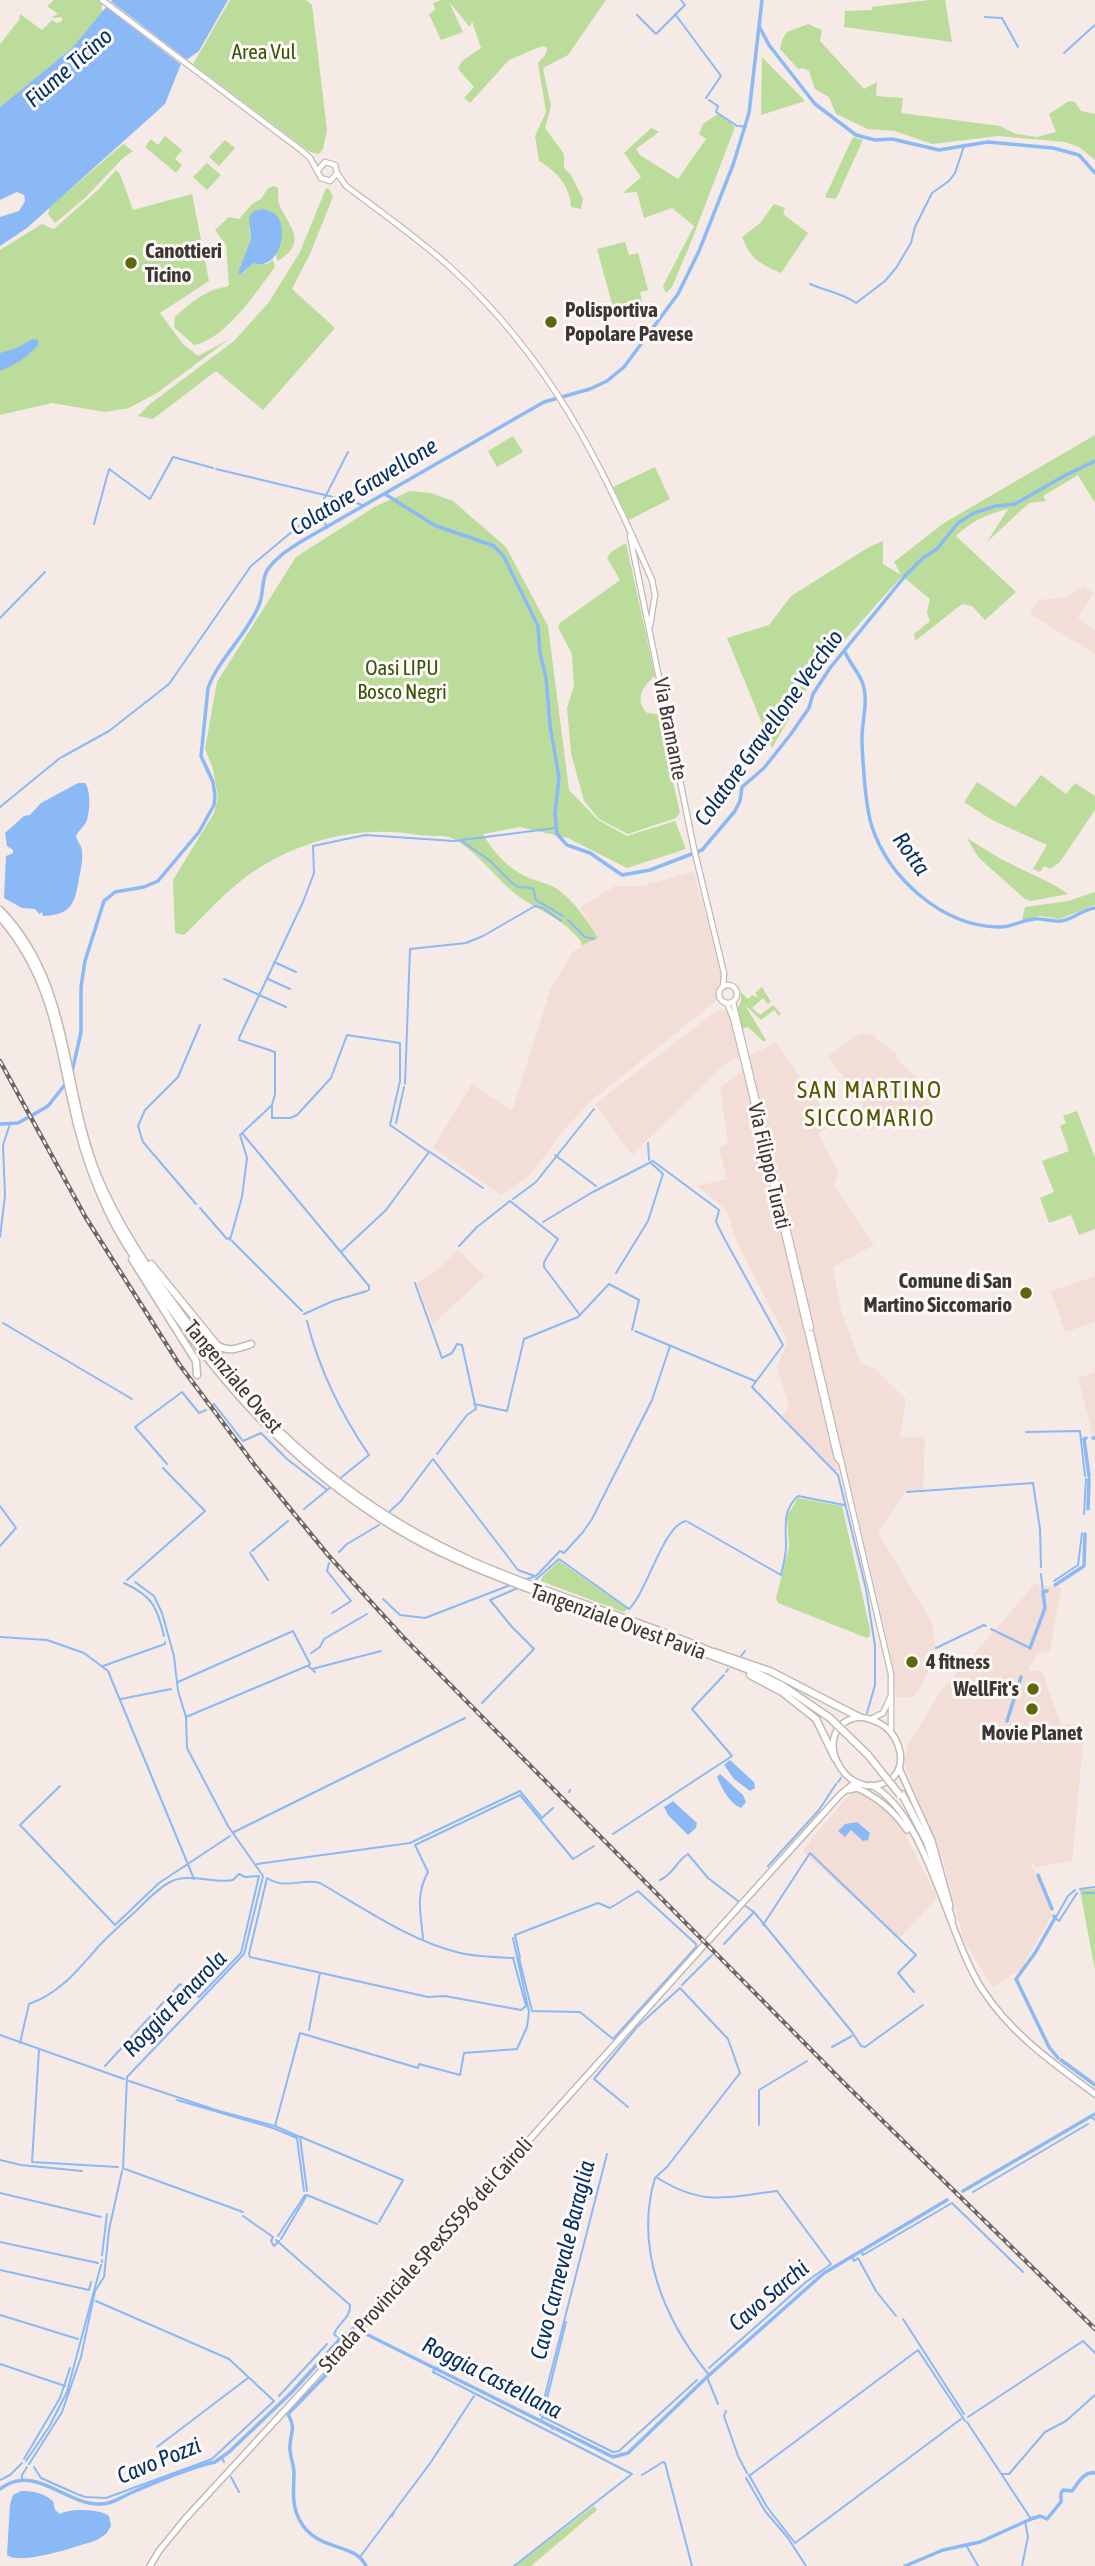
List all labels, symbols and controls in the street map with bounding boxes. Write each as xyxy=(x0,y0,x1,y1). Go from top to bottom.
water label: Fiume Ticino xyxy=(20,23,118,113)
park label: Area Vul xyxy=(232,39,296,65)
place label: Canottieri Ticino xyxy=(145,238,222,288)
marker: Canottieri Ticino xyxy=(123,255,139,271)
place label: Polisportiva Popolare Pavese xyxy=(565,297,693,347)
marker: Polisportiva Popolare Pavese xyxy=(543,314,559,330)
water label: Colatore Gravellone xyxy=(285,432,443,542)
water label: Colatore Gravellone Vecchio xyxy=(689,625,849,831)
park label: Oasi LIPU Bosco Negri xyxy=(357,655,447,705)
street label: Via Bramante xyxy=(648,676,692,782)
water label: Rotta xyxy=(886,827,936,881)
district label: SAN MARTINO SICCOMARIO xyxy=(798,1076,942,1132)
street label: Via Filippo Turati xyxy=(742,1100,796,1232)
place label: Comune di San Martino Siccomario xyxy=(864,1268,1012,1318)
marker: Comune di San Martino Siccomario xyxy=(1018,1285,1034,1301)
street label: Tangenziale Ovest xyxy=(178,1315,288,1439)
street label: Tangenziale Ovest Pavia xyxy=(527,1578,709,1666)
place label: 4 fitness xyxy=(926,1649,990,1675)
marker: 4 fitness xyxy=(904,1654,920,1670)
place label: WellFit's xyxy=(954,1676,1019,1702)
marker: WellFit's xyxy=(1025,1681,1041,1697)
marker: Movie Planet xyxy=(1024,1701,1040,1717)
place label: Movie Planet xyxy=(981,1720,1083,1746)
water label: Roggia Fenarola xyxy=(117,1945,233,2063)
street label: Strada Provinciale SPexSS596 dei Cairoli xyxy=(314,2132,538,2378)
water label: Cavo Carnevale Baraglia xyxy=(525,2158,601,2362)
water label: Cavo Sarchi xyxy=(723,2255,815,2337)
water label: Roggia Castellana xyxy=(418,2331,566,2425)
water label: Cavo Pozzi xyxy=(113,2432,205,2490)

